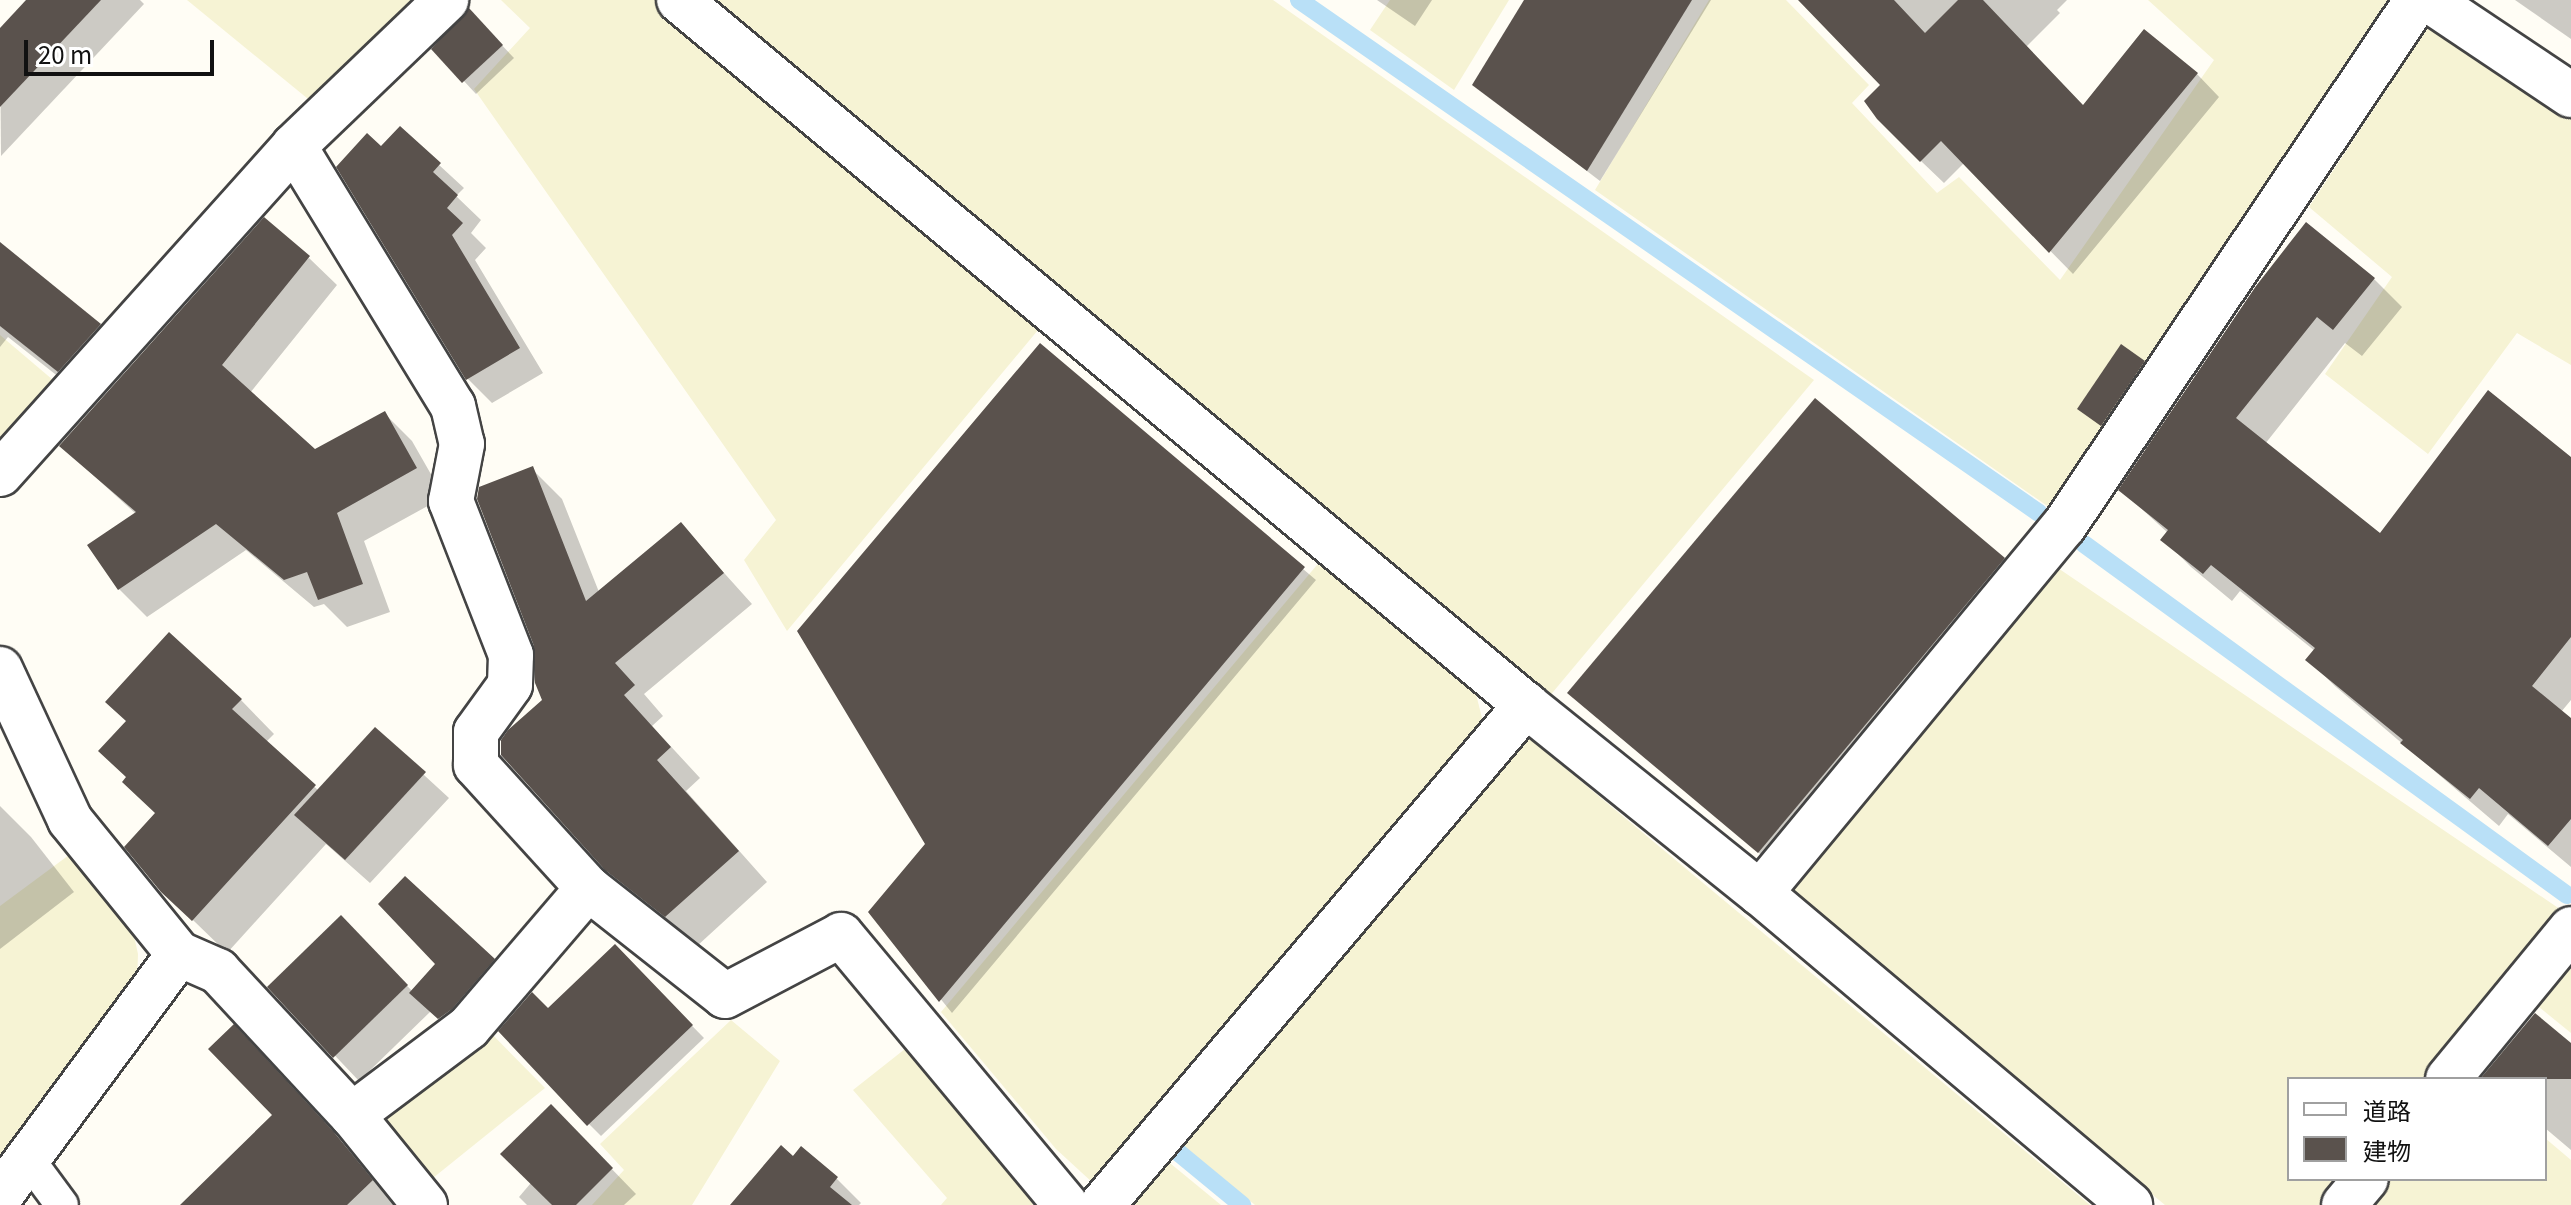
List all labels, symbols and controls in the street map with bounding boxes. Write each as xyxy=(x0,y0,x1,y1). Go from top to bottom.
scale bar xyxy=(28,24,218,74)
text: 20 m xyxy=(38,36,92,71)
legend xyxy=(2287,1077,2547,1181)
text: 道路 xyxy=(2363,1092,2411,1127)
text: 建物 xyxy=(2363,1132,2411,1167)

